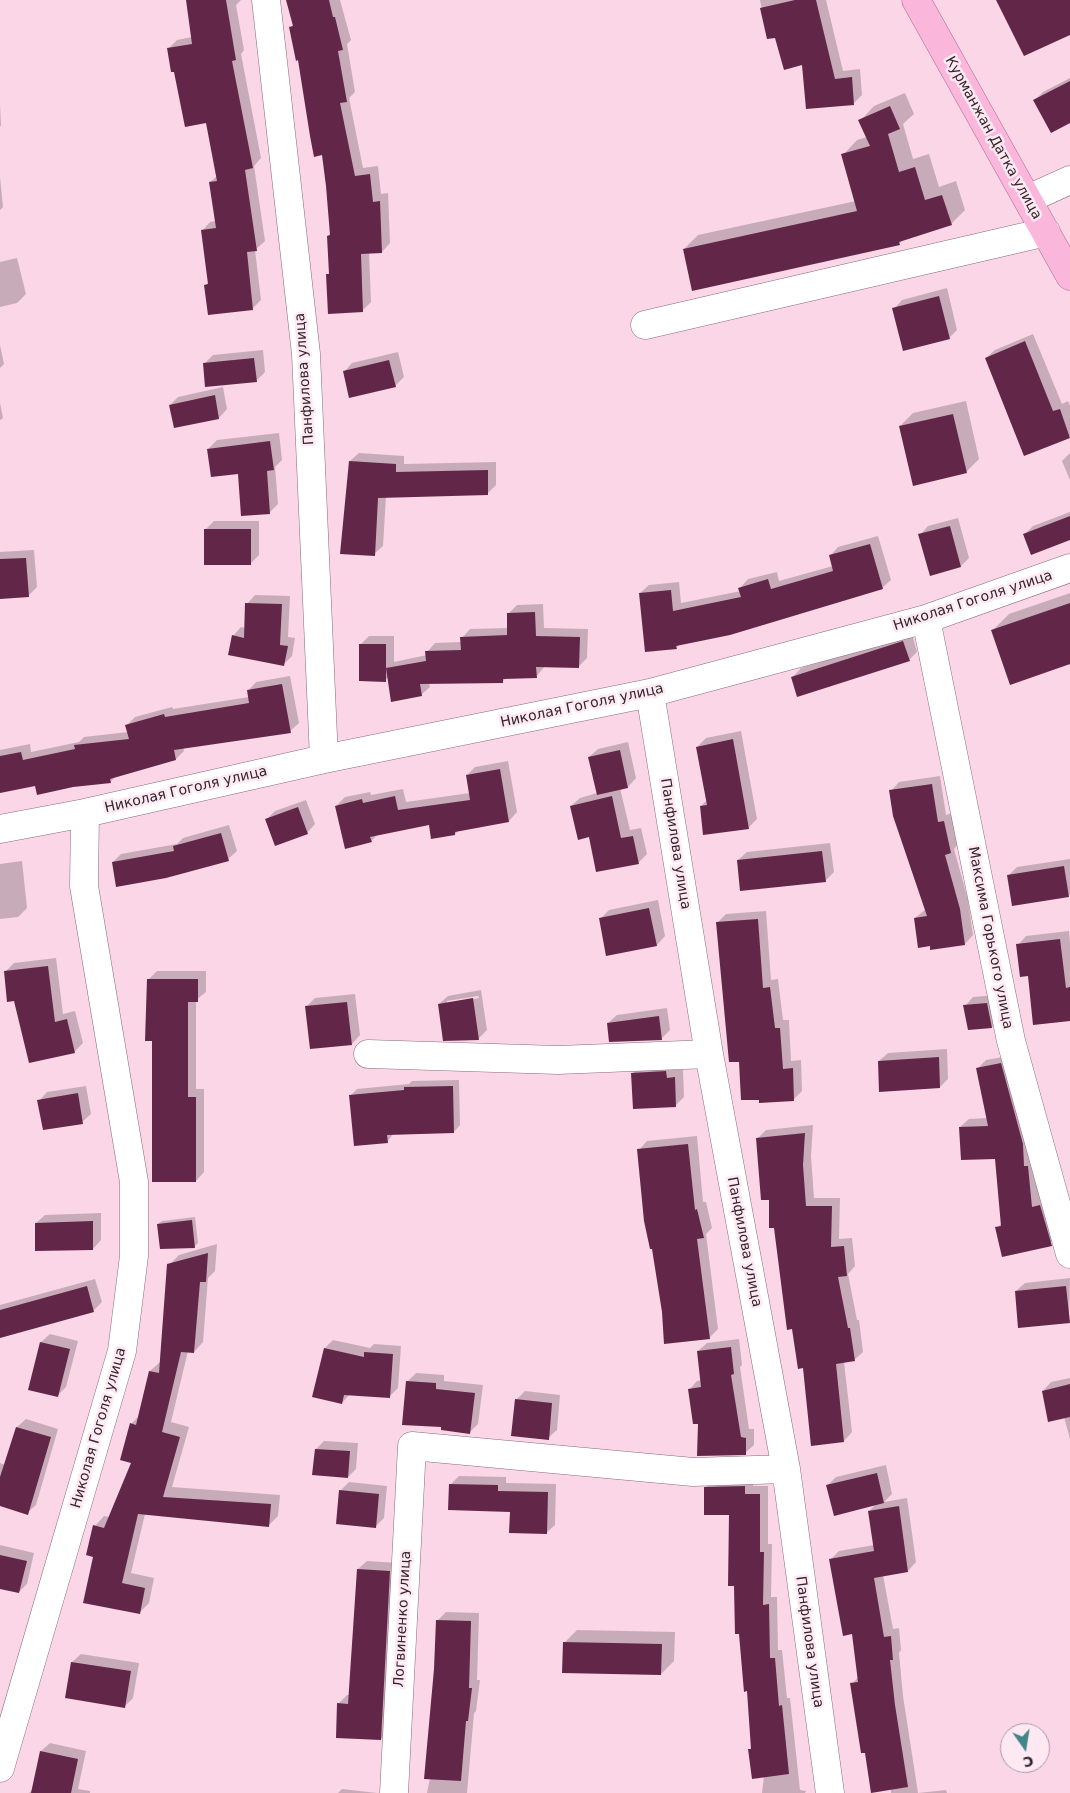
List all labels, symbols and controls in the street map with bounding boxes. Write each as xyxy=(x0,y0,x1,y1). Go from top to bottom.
street label: Курманжан Датка улица xyxy=(941,54,1045,222)
street label: Панфилова улица xyxy=(292,312,318,446)
street label: Николая Гоголя улица xyxy=(891,567,1055,635)
street label: Николая Гоголя улица xyxy=(499,680,665,732)
street label: Николая Гоголя улица xyxy=(103,763,269,817)
street label: Панфилова улица xyxy=(656,777,694,911)
street label: Максима Горького улица xyxy=(964,845,1016,1031)
street label: Панфилова улица xyxy=(723,1175,765,1309)
street label: Николая Гоголя улица xyxy=(68,1346,130,1510)
street label: Логвиненко улица xyxy=(391,1550,415,1688)
street label: Панфилова улица xyxy=(791,1575,827,1709)
north arrow xyxy=(1000,1723,1050,1773)
text: С xyxy=(1021,1753,1035,1771)

